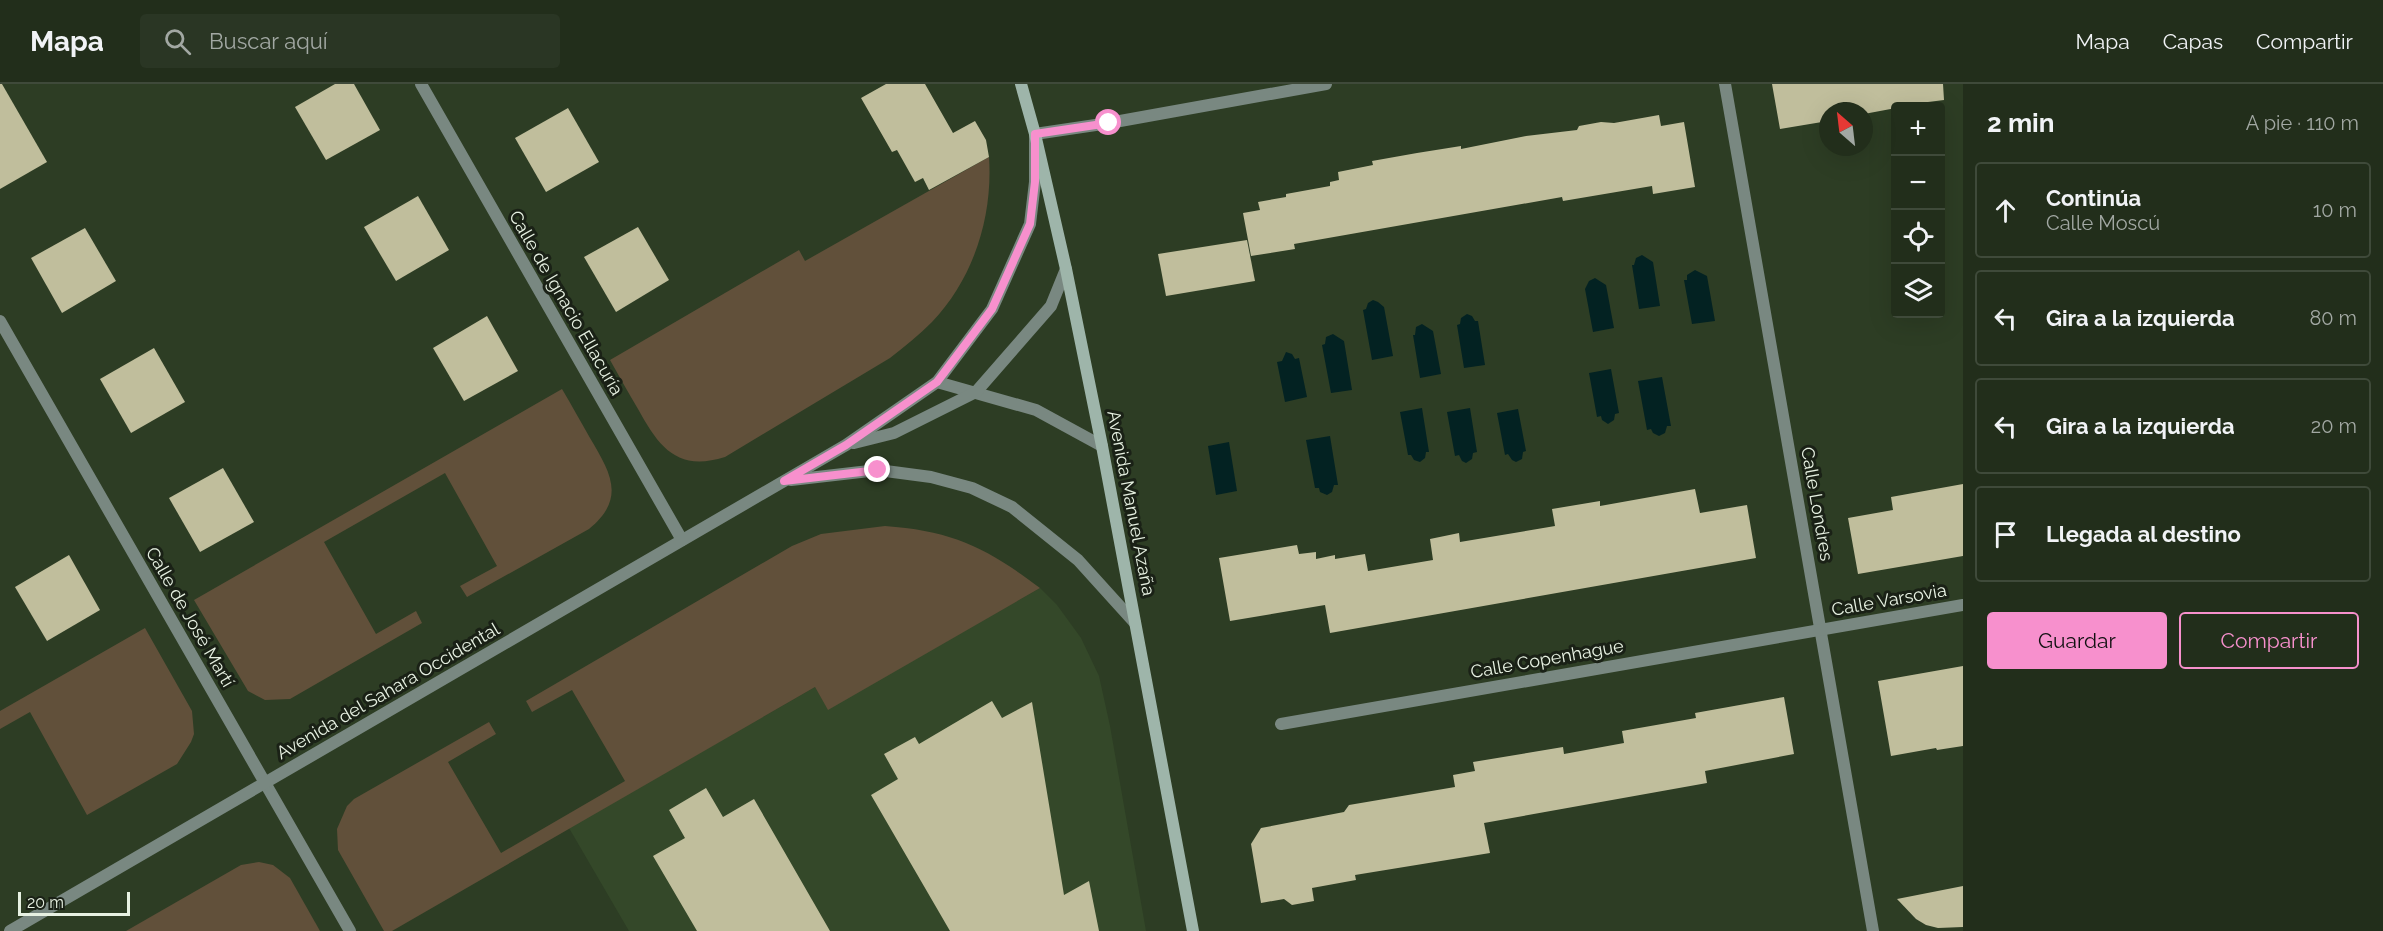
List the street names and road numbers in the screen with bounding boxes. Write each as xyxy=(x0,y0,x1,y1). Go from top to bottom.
street label: Calle de Ignacio Ellacuría xyxy=(505,207,628,399)
street label: Avenida Manuel Azaña xyxy=(1103,409,1160,597)
street label: Calle Londres xyxy=(1797,445,1838,563)
street label: Calle de José Martí xyxy=(142,543,239,690)
street label: Calle Varsovia xyxy=(1830,579,1948,620)
street label: Avenida del Sahara Occidental xyxy=(273,618,503,763)
street label: Calle Copenhague xyxy=(1469,635,1625,682)

